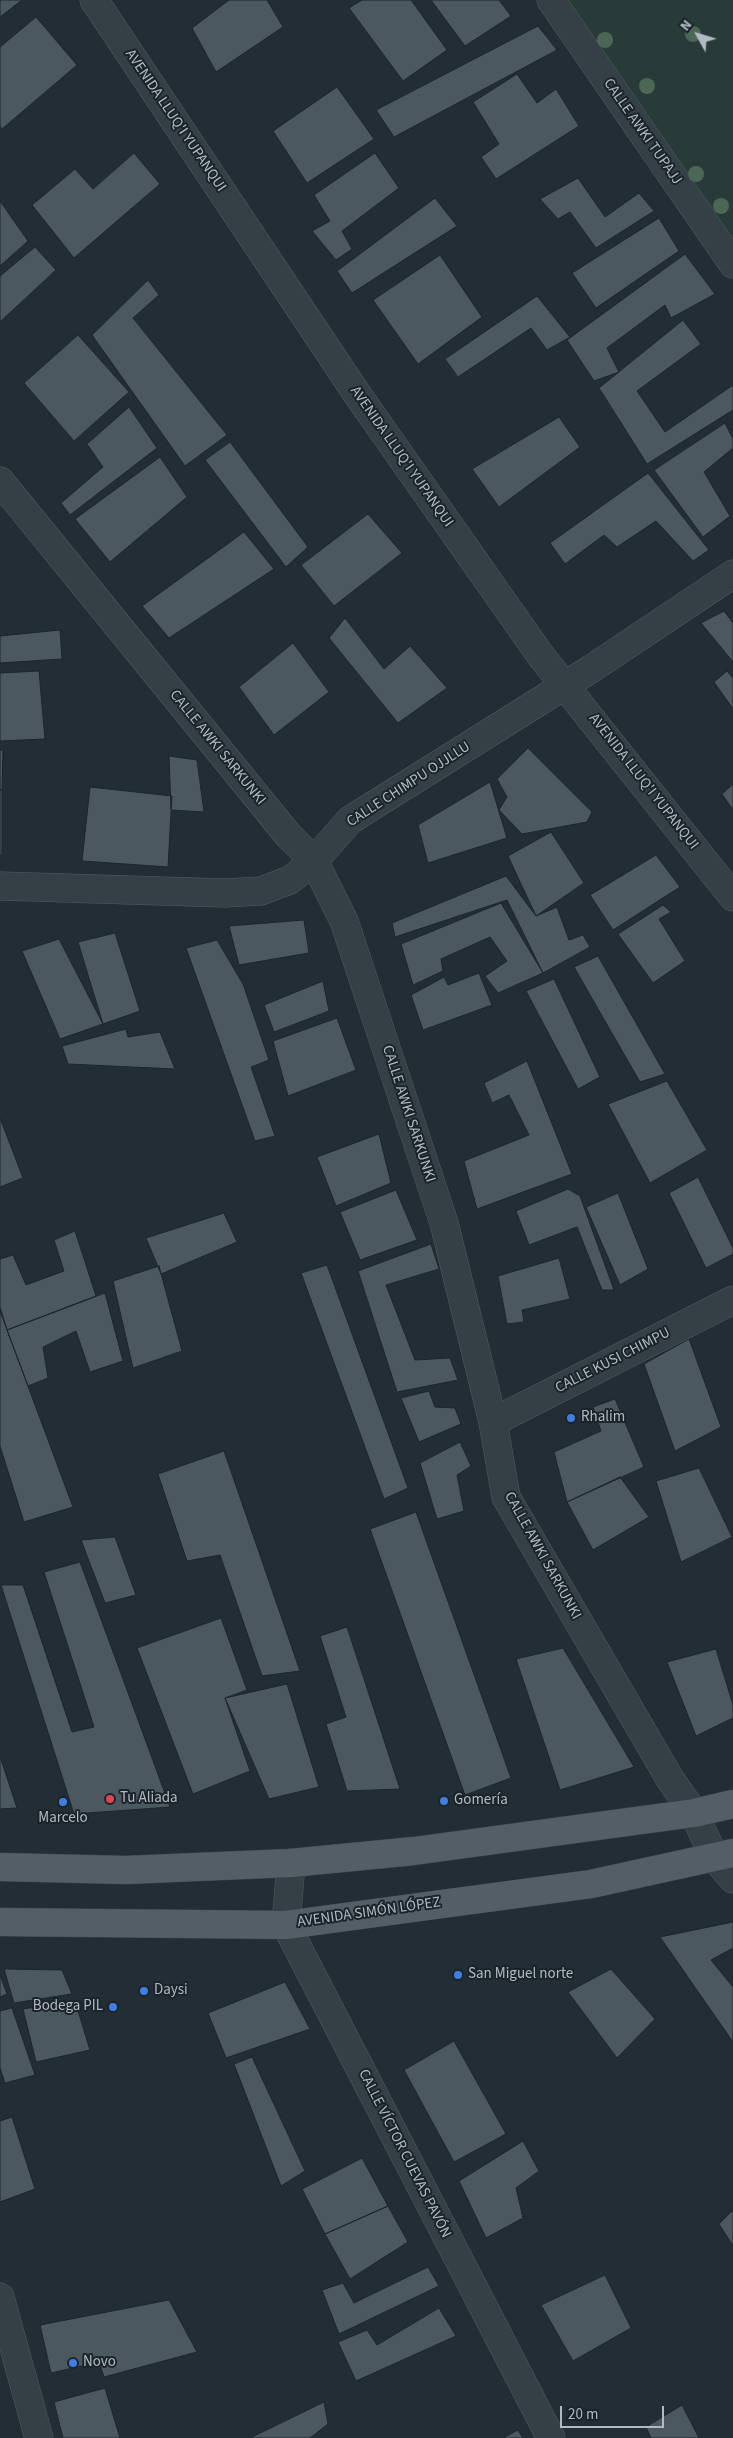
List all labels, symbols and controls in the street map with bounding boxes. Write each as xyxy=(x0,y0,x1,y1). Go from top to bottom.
north arrow xyxy=(673,10,723,60)
text: N xyxy=(676,16,697,35)
street label: AVENIDA LLUQ'I YUPANQUI xyxy=(121,46,229,196)
street label: CALLE AWKI TUPAJJ xyxy=(599,76,685,188)
street label: AVENIDA LLUQ'I YUPANQUI xyxy=(346,383,456,531)
street label: CALLE AWKI SARKUNKI xyxy=(165,687,269,809)
street label: AVENIDA LLUQ'I YUPANQUI xyxy=(584,710,702,854)
street label: CALLE CHIMPU OJJLLU xyxy=(344,738,474,832)
street label: CALLE AWKI SARKUNKI xyxy=(377,1043,439,1185)
street label: CALLE KUSI CHIMPU xyxy=(553,1324,673,1398)
place label: Rhalim xyxy=(581,1409,625,1427)
marker: Rhalim xyxy=(565,1412,577,1424)
street label: CALLE AWKI SARKUNKI xyxy=(499,1489,585,1623)
place label: Tu Aliada xyxy=(120,1790,178,1808)
place label: Gomería xyxy=(454,1792,508,1810)
marker: Tu Aliada xyxy=(104,1793,116,1805)
marker: Gomería xyxy=(438,1795,450,1807)
marker: Marcelo xyxy=(57,1796,69,1808)
place label: Marcelo xyxy=(38,1810,88,1828)
street label: AVENIDA SIMÓN LÓPEZ xyxy=(296,1894,442,1932)
place label: San Miguel norte xyxy=(468,1966,573,1984)
marker: San Miguel norte xyxy=(452,1969,464,1981)
place label: Daysi xyxy=(154,1982,188,2000)
marker: Daysi xyxy=(138,1985,150,1997)
place label: Bodega PIL xyxy=(33,1998,103,2016)
marker: Bodega PIL xyxy=(107,2001,119,2013)
street label: CALLE VÍCTOR CUEVAS PAVÓN xyxy=(354,2067,454,2241)
place label: Novo xyxy=(83,2354,116,2372)
marker: Novo xyxy=(67,2357,79,2369)
scale bar xyxy=(563,2396,667,2428)
text: 20 m xyxy=(568,2404,598,2425)

